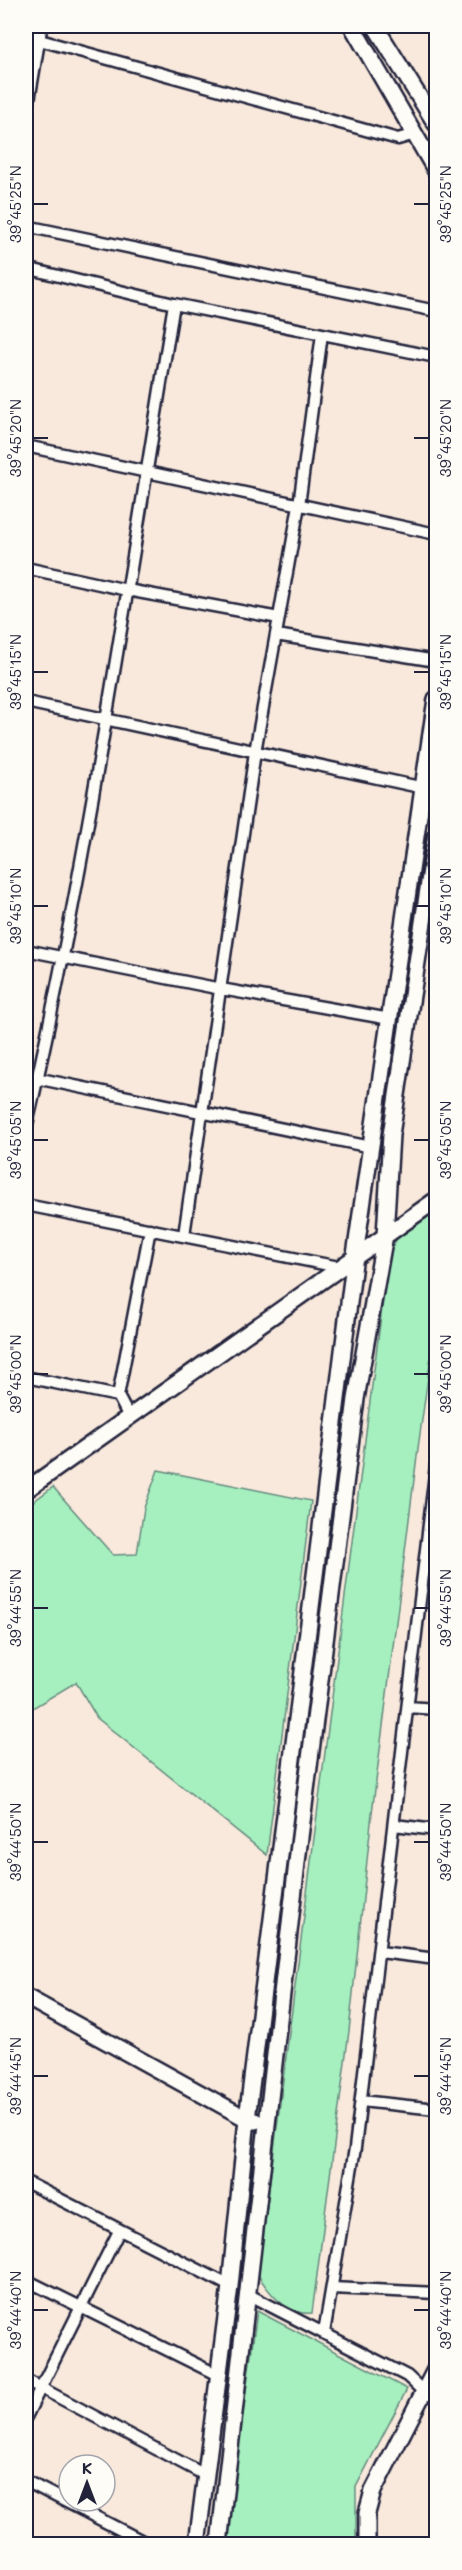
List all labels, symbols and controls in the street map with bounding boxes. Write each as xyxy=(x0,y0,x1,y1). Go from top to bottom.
text: 39°45'25"N xyxy=(5,165,25,243)
text: 39°45'25"N xyxy=(435,165,455,243)
text: 39°45'20"N xyxy=(5,399,25,477)
text: 39°45'20"N xyxy=(435,399,455,477)
text: 39°45'15"N xyxy=(5,634,25,710)
text: 39°45'15"N xyxy=(435,634,455,710)
text: 39°45'10"N xyxy=(5,868,25,944)
text: 39°45'10"N xyxy=(435,868,455,944)
text: 39°45'05"N xyxy=(5,1101,25,1179)
text: 39°45'05"N xyxy=(435,1101,455,1179)
text: 39°45'00"N xyxy=(5,1334,25,1414)
text: 39°45'00"N xyxy=(435,1334,455,1414)
text: 39°44'55"N xyxy=(5,1569,25,1647)
text: 39°44'55"N xyxy=(435,1569,455,1647)
text: 39°44'50"N xyxy=(5,1803,25,1881)
text: 39°44'50"N xyxy=(435,1803,455,1881)
text: 39°44'45"N xyxy=(5,2037,25,2115)
text: 39°44'45"N xyxy=(435,2037,455,2115)
text: 39°44'40"N xyxy=(5,2271,25,2349)
text: 39°44'40"N xyxy=(435,2271,455,2349)
north arrow xyxy=(57,2453,117,2513)
text: K xyxy=(82,2457,92,2478)

